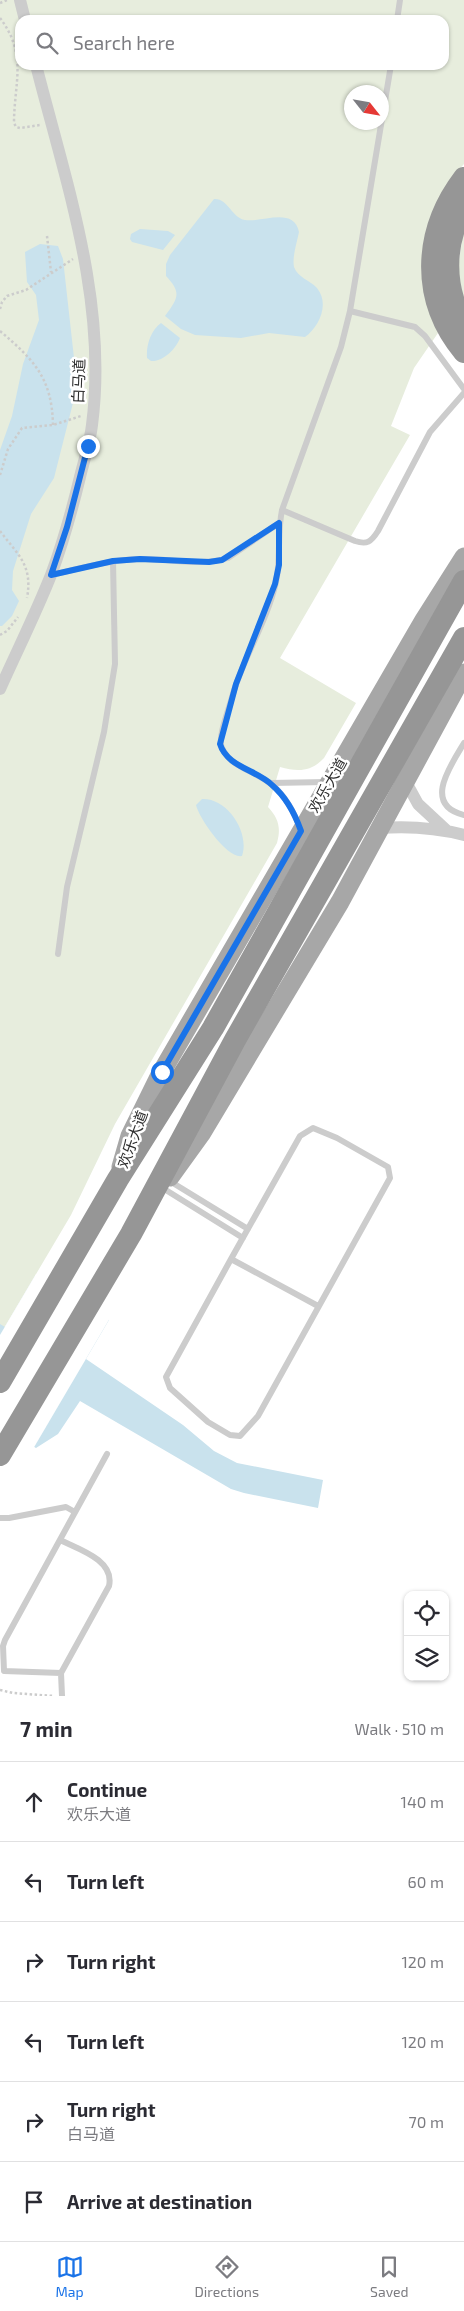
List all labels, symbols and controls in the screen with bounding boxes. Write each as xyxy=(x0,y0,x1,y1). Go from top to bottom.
search box xyxy=(15,15,449,70)
icon: search xyxy=(33,29,61,57)
text: Search here xyxy=(73,31,175,54)
north arrow xyxy=(344,85,389,130)
street label: 白马道 xyxy=(68,358,88,404)
route end xyxy=(77,435,100,458)
street label: 欢乐大道 xyxy=(304,755,350,815)
route start xyxy=(151,1061,174,1084)
street label: 欢乐大道 xyxy=(113,1108,151,1170)
map controls xyxy=(404,1591,449,1681)
button: locate xyxy=(404,1591,449,1636)
button: layers xyxy=(404,1636,449,1681)
text: 7 min xyxy=(20,1716,73,1741)
text: Walk · 510 m xyxy=(354,1719,444,1738)
text: Continue xyxy=(67,1778,147,1801)
icon: ahead xyxy=(20,1788,48,1816)
text: 140 m xyxy=(401,1792,444,1811)
text: 欢乐大道 xyxy=(67,1804,131,1823)
icon: left xyxy=(20,1868,48,1896)
text: Turn left xyxy=(67,1870,144,1893)
text: 60 m xyxy=(408,1872,444,1891)
icon: right xyxy=(20,1948,48,1976)
text: Turn right xyxy=(67,1950,155,1973)
text: 120 m xyxy=(401,1952,444,1971)
icon: left xyxy=(20,2028,48,2056)
text: Turn left xyxy=(67,2030,144,2053)
text: 120 m xyxy=(401,2032,444,2051)
text: Turn right xyxy=(67,2098,155,2121)
icon: right xyxy=(20,2108,48,2136)
text: 70 m xyxy=(409,2112,444,2131)
text: 白马道 xyxy=(67,2124,115,2143)
icon: arrive xyxy=(20,2188,48,2216)
text: Arrive at destination xyxy=(67,2190,252,2213)
tab: Map xyxy=(55,2253,84,2300)
tab: Directions xyxy=(195,2253,259,2300)
tab: Saved xyxy=(370,2253,409,2300)

